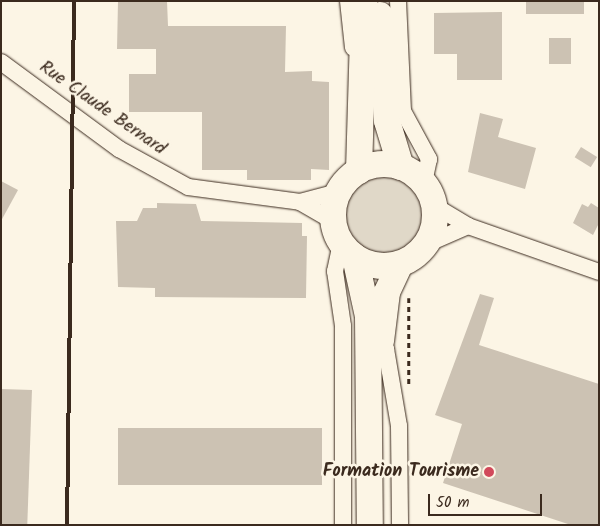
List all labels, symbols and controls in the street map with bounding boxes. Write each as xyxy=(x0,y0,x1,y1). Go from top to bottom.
street label: Rue Claude Bernard xyxy=(35,57,169,161)
place label: Formation Tourisme xyxy=(323,461,479,483)
marker: Formation Tourisme xyxy=(483,466,495,478)
scale bar xyxy=(430,484,544,516)
text: 50 m xyxy=(436,491,470,515)

